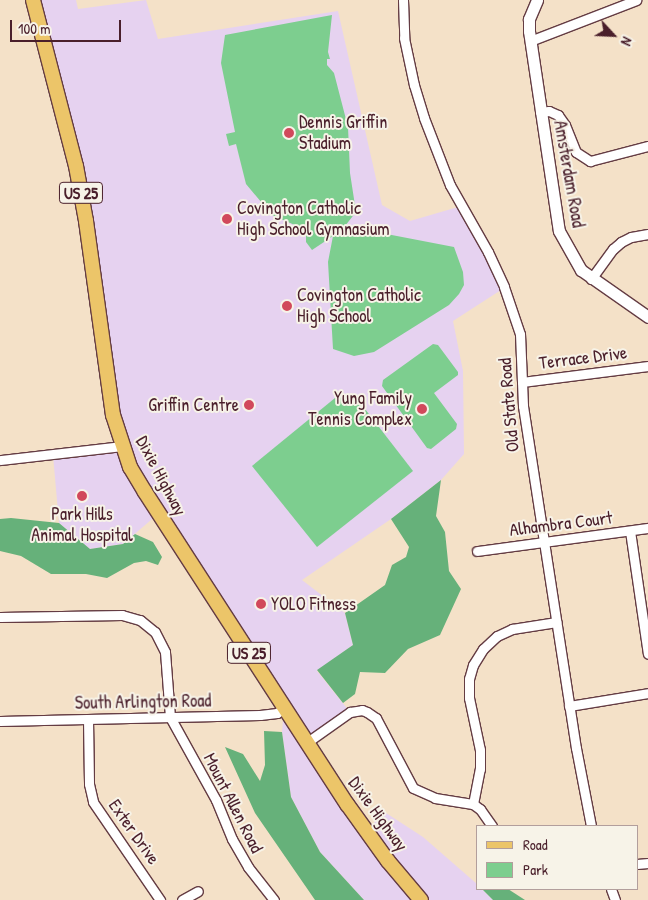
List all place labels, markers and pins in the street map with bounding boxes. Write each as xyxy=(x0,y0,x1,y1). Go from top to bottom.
place label: Dennis Griffin Stadium xyxy=(299,112,387,154)
marker: Dennis Griffin Stadium xyxy=(283,127,295,139)
place label: Covington Catholic High School Gymnasium xyxy=(237,198,389,240)
marker: Covington Catholic High School Gymnasium xyxy=(221,213,233,225)
place label: Covington Catholic High School xyxy=(297,285,421,328)
marker: Covington Catholic High School xyxy=(281,300,293,312)
place label: Yung Family Tennis Complex xyxy=(308,388,412,430)
place label: Griffin Centre xyxy=(148,394,239,416)
marker: Griffin Centre xyxy=(243,399,255,411)
marker: Yung Family Tennis Complex xyxy=(416,403,428,415)
marker: Park Hills Animal Hospital xyxy=(76,490,88,502)
place label: Park Hills Animal Hospital xyxy=(31,504,133,546)
place label: YOLO Fitness xyxy=(271,593,356,615)
marker: YOLO Fitness xyxy=(255,598,267,610)

